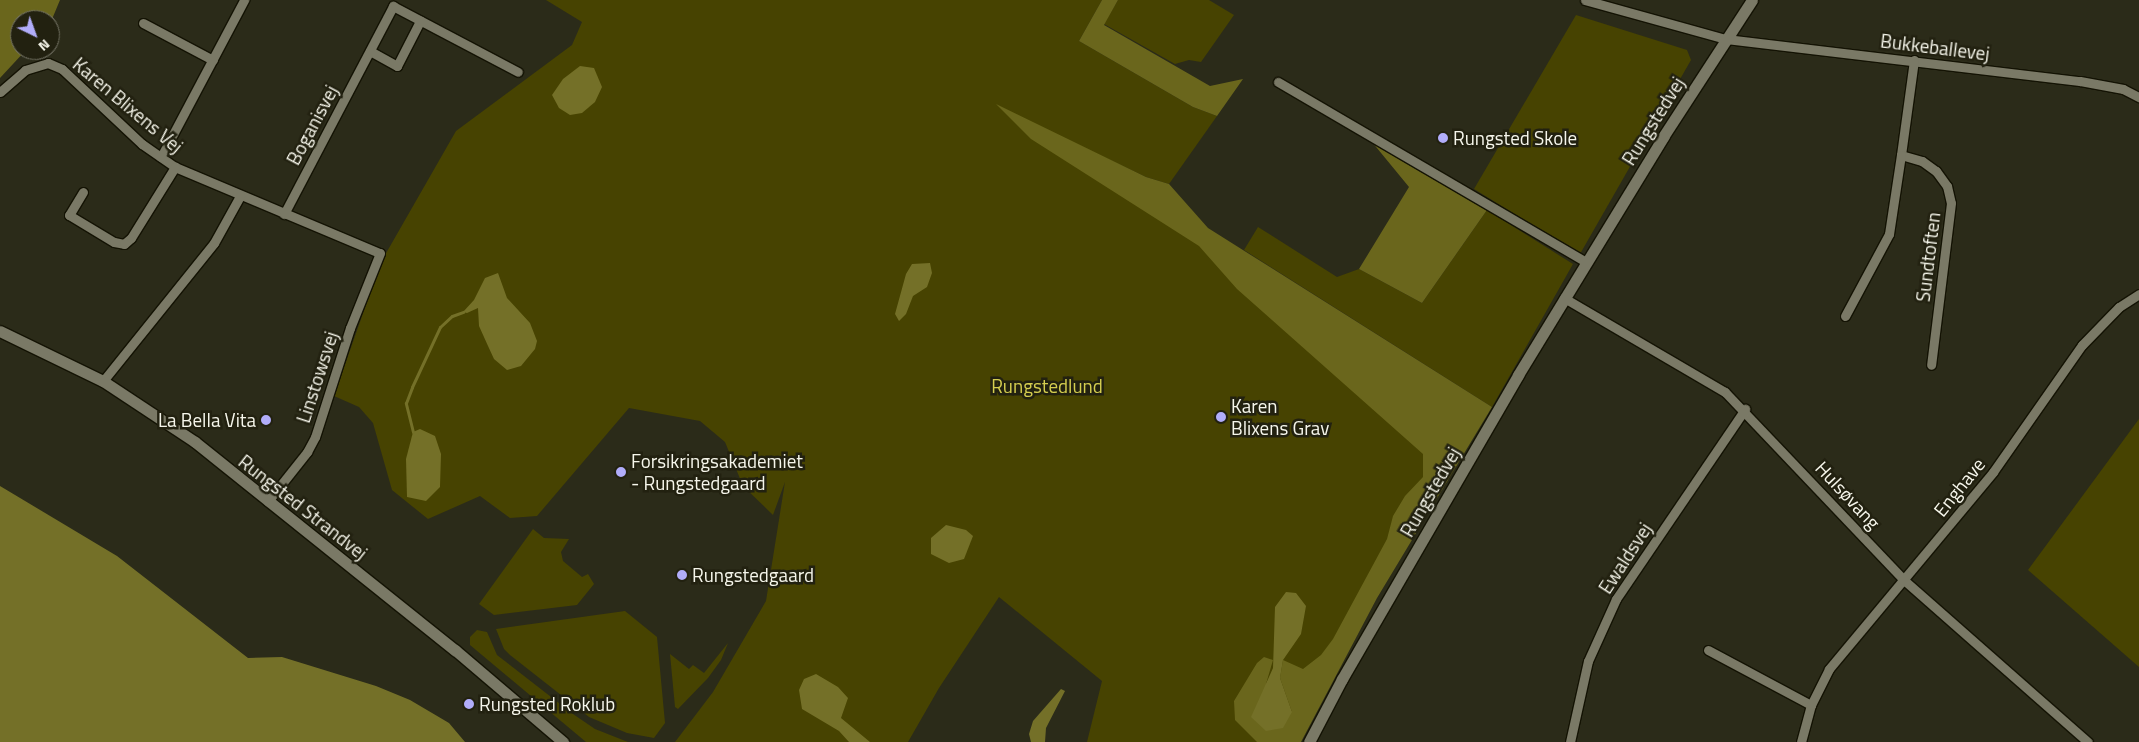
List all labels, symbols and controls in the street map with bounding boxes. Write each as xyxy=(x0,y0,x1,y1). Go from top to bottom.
north arrow xyxy=(10,10,60,60)
street label: Bukkeballevej xyxy=(1879,29,1991,65)
text: N xyxy=(34,35,55,57)
street label: Karen Blixens Vej xyxy=(68,52,188,158)
street label: Rungstedvej xyxy=(1617,73,1689,169)
street label: Boganisvej xyxy=(282,81,342,169)
place label: Rungsted Skole xyxy=(1453,127,1577,149)
marker: Rungsted Skole xyxy=(1437,132,1449,144)
street label: Sundtoften xyxy=(1911,211,1945,303)
street label: Linstowsvej xyxy=(292,328,342,426)
park label: Rungstedlund xyxy=(991,375,1103,397)
place label: Karen Blixens Grav xyxy=(1231,395,1329,439)
place label: La Bella Vita xyxy=(158,409,256,431)
marker: Karen Blixens Grav xyxy=(1215,411,1227,423)
marker: La Bella Vita xyxy=(260,414,272,426)
street label: Rungstedvej xyxy=(1395,443,1465,541)
street label: Rungsted Strandvej xyxy=(234,450,372,564)
place label: Forsikringsakademiet - Rungstedgaard xyxy=(631,450,803,494)
street label: Enghave xyxy=(1929,453,1989,521)
street label: Hulsøvang xyxy=(1811,456,1885,534)
marker: Forsikringsakademiet - Rungstedgaard xyxy=(615,466,627,478)
street label: Ewaldsvej xyxy=(1594,518,1656,598)
place label: Rungstedgaard xyxy=(692,564,814,586)
marker: Rungstedgaard xyxy=(676,569,688,581)
place label: Rungsted Roklub xyxy=(479,693,615,715)
marker: Rungsted Roklub xyxy=(463,698,475,710)

